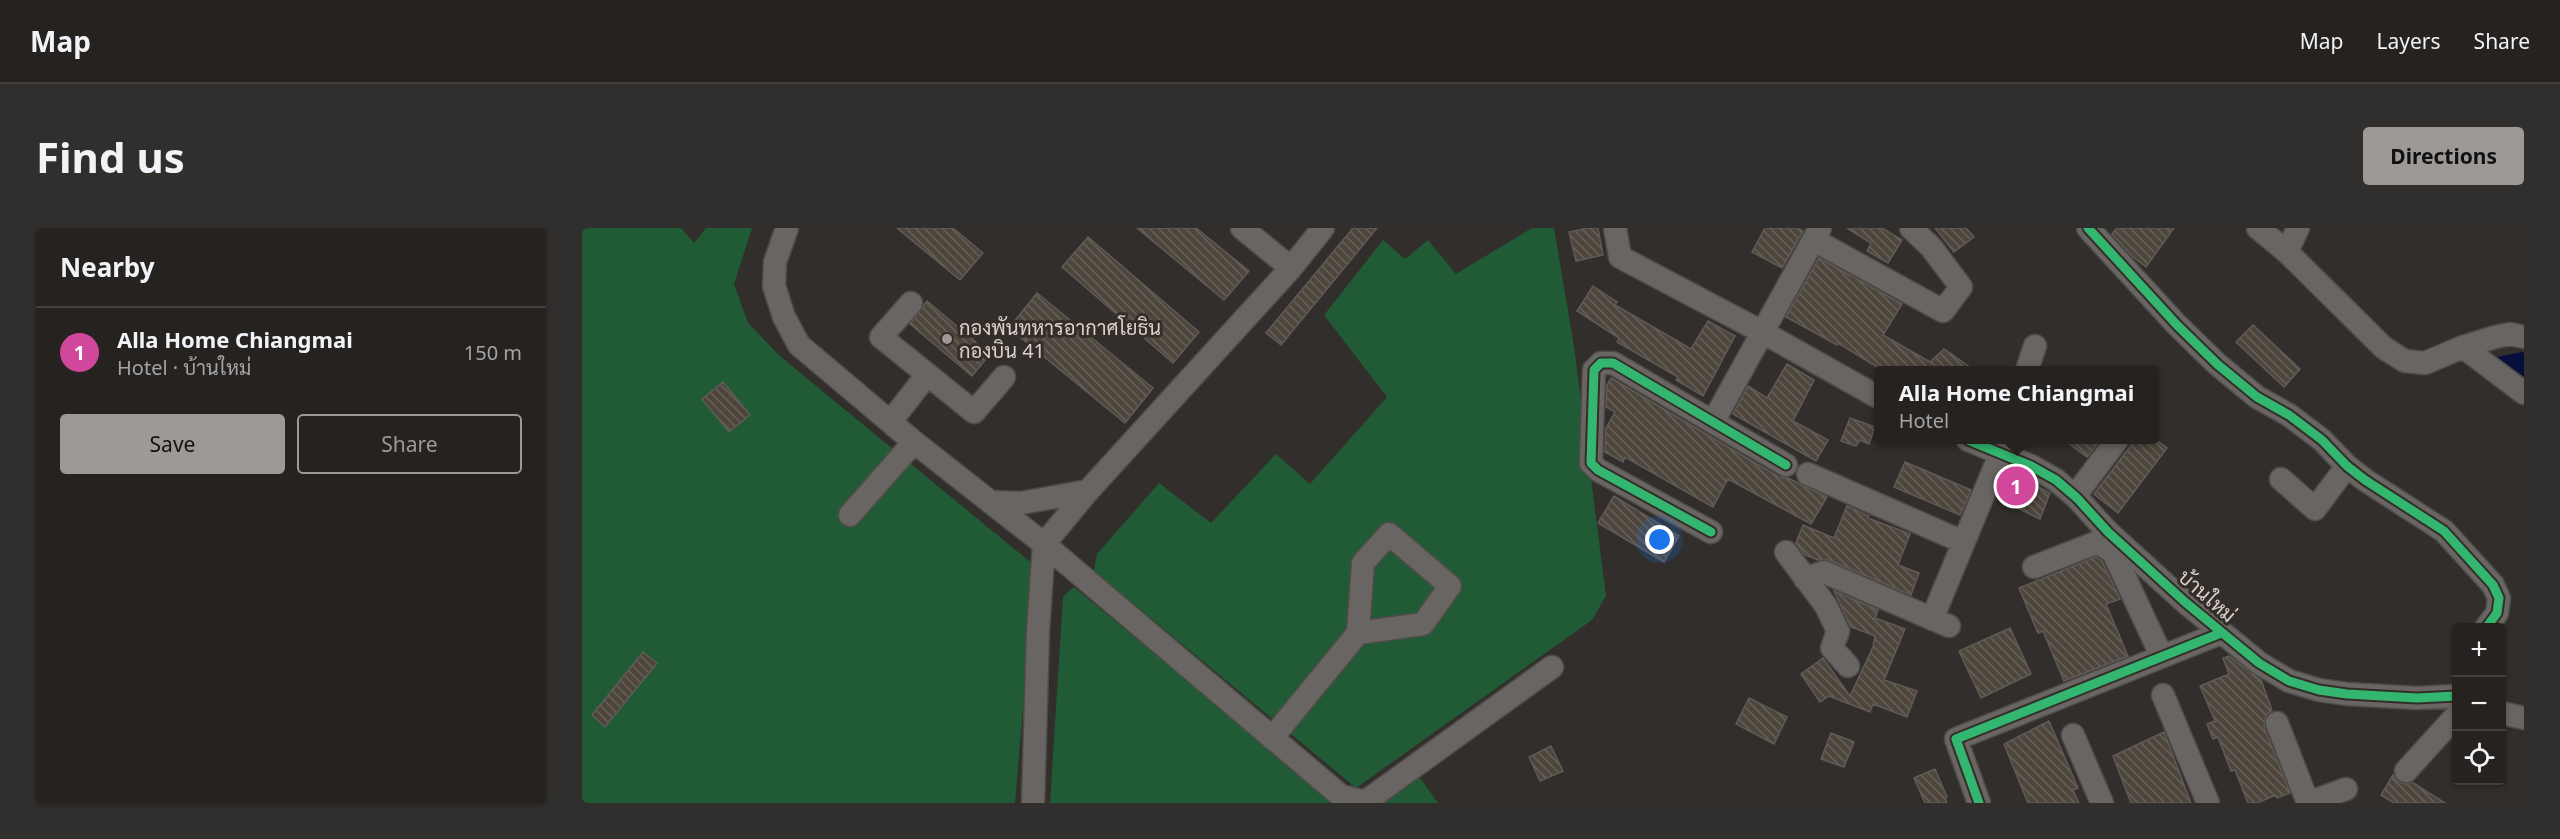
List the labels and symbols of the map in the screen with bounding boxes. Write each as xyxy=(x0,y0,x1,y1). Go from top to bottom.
place label: กองพันทหารอากาศโยธิน กองบิน 41 xyxy=(959,314,1161,364)
marker: กองพันทหารอากาศโยธิน กองบิน 41 xyxy=(940,332,954,346)
pin: 1 xyxy=(1996,464,2036,508)
your location xyxy=(1645,525,1674,554)
street label: บ้านใหม่ xyxy=(2173,563,2242,628)

